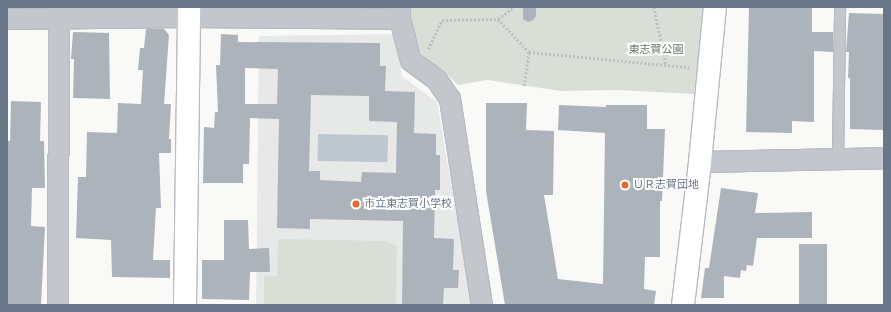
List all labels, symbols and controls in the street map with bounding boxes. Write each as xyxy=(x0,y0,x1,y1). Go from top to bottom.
park label: 東志賀公園 xyxy=(629,43,683,57)
place label: ＵＲ志賀団地 xyxy=(633,178,699,192)
marker: ＵＲ志賀団地 xyxy=(620,180,630,190)
place label: 市立東志賀小学校 xyxy=(364,197,452,211)
marker: 市立東志賀小学校 xyxy=(351,199,361,209)

